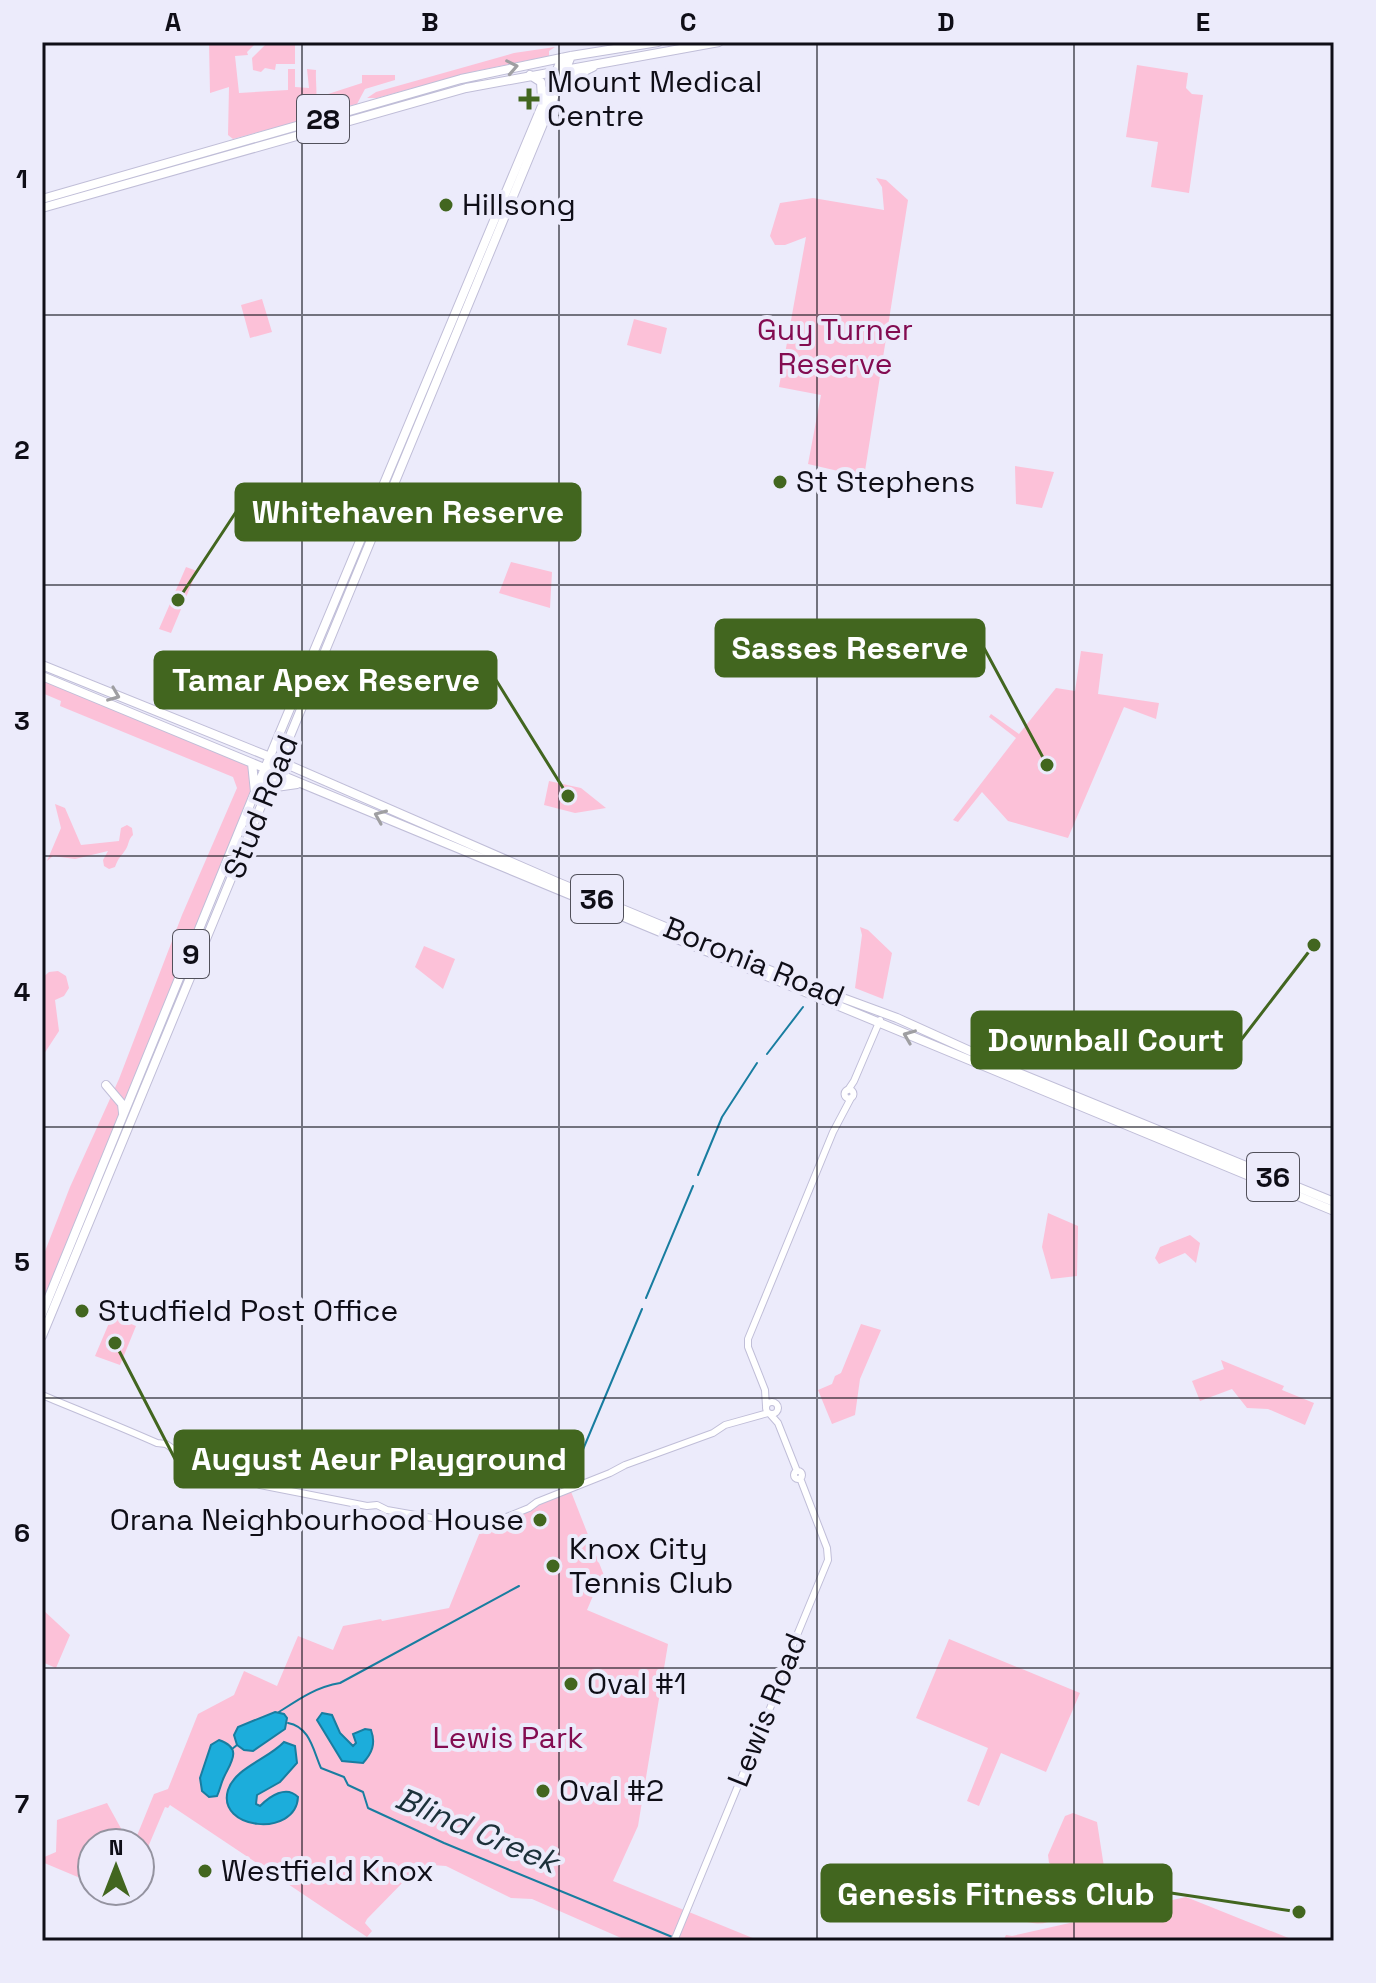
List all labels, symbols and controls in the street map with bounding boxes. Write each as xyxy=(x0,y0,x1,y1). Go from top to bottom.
text: A xyxy=(165,5,182,39)
text: B xyxy=(421,5,439,39)
text: C xyxy=(680,5,696,39)
text: D xyxy=(937,5,955,39)
text: E xyxy=(1196,5,1210,39)
one-way arrow xyxy=(505,60,518,77)
place label: Mount Medical Centre xyxy=(547,62,762,135)
marker: Mount Medical Centre xyxy=(518,88,540,110)
road number: 28 xyxy=(297,95,349,143)
text: 1 xyxy=(16,162,28,196)
place label: Hillsong xyxy=(462,185,576,224)
marker: Hillsong xyxy=(437,196,455,214)
park label: Guy Turner Reserve xyxy=(757,310,913,383)
text: 2 xyxy=(14,433,30,467)
place label: St Stephens xyxy=(796,462,975,501)
marker: St Stephens xyxy=(771,473,789,491)
callout: Whitehaven Reserve xyxy=(236,484,580,540)
text: Whitehaven Reserve xyxy=(252,492,564,532)
callout: Sasses Reserve xyxy=(716,620,984,676)
text: Sasses Reserve xyxy=(732,628,968,668)
callout: Tamar Apex Reserve xyxy=(155,652,496,708)
text: Tamar Apex Reserve xyxy=(172,660,480,700)
one-way arrow xyxy=(106,685,120,701)
text: 3 xyxy=(14,704,30,738)
street label: Stud Road xyxy=(214,729,307,884)
one-way arrow xyxy=(374,810,388,826)
road number: 36 xyxy=(571,875,623,923)
street label: Boronia Road xyxy=(658,907,851,1016)
road number: 9 xyxy=(173,930,209,978)
text: 4 xyxy=(14,975,30,1009)
callout: Downball Court xyxy=(972,1012,1241,1068)
text: Downball Court xyxy=(988,1020,1224,1060)
one-way arrow xyxy=(903,1030,917,1046)
road number: 36 xyxy=(1247,1153,1299,1201)
text: 5 xyxy=(14,1245,30,1279)
place label: Studfield Post Office xyxy=(98,1291,398,1330)
marker: Studfield Post Office xyxy=(73,1302,91,1320)
callout: August Aeur Playground xyxy=(175,1431,583,1487)
text: August Aeur Playground xyxy=(191,1439,567,1479)
place label: Orana Neighbourhood House xyxy=(110,1500,524,1539)
marker: Orana Neighbourhood House xyxy=(531,1511,549,1529)
text: 6 xyxy=(14,1516,30,1550)
place label: Knox City Tennis Club xyxy=(569,1529,733,1602)
marker: Knox City Tennis Club xyxy=(544,1557,562,1575)
street label: Lewis Road xyxy=(718,1627,815,1792)
place label: Oval #1 xyxy=(587,1664,686,1703)
marker: Oval #1 xyxy=(562,1675,580,1693)
park label: Lewis Park xyxy=(432,1718,584,1757)
place label: Oval #2 xyxy=(559,1771,664,1810)
water label: Blind Creek xyxy=(390,1778,568,1884)
marker: Oval #2 xyxy=(534,1782,552,1800)
text: 7 xyxy=(15,1787,29,1821)
north arrow xyxy=(76,1827,156,1907)
text: N xyxy=(109,1833,123,1861)
place label: Westfield Knox xyxy=(221,1851,434,1890)
marker: Westfield Knox xyxy=(196,1862,214,1880)
callout: Genesis Fitness Club xyxy=(822,1865,1171,1921)
text: Genesis Fitness Club xyxy=(837,1874,1155,1914)

